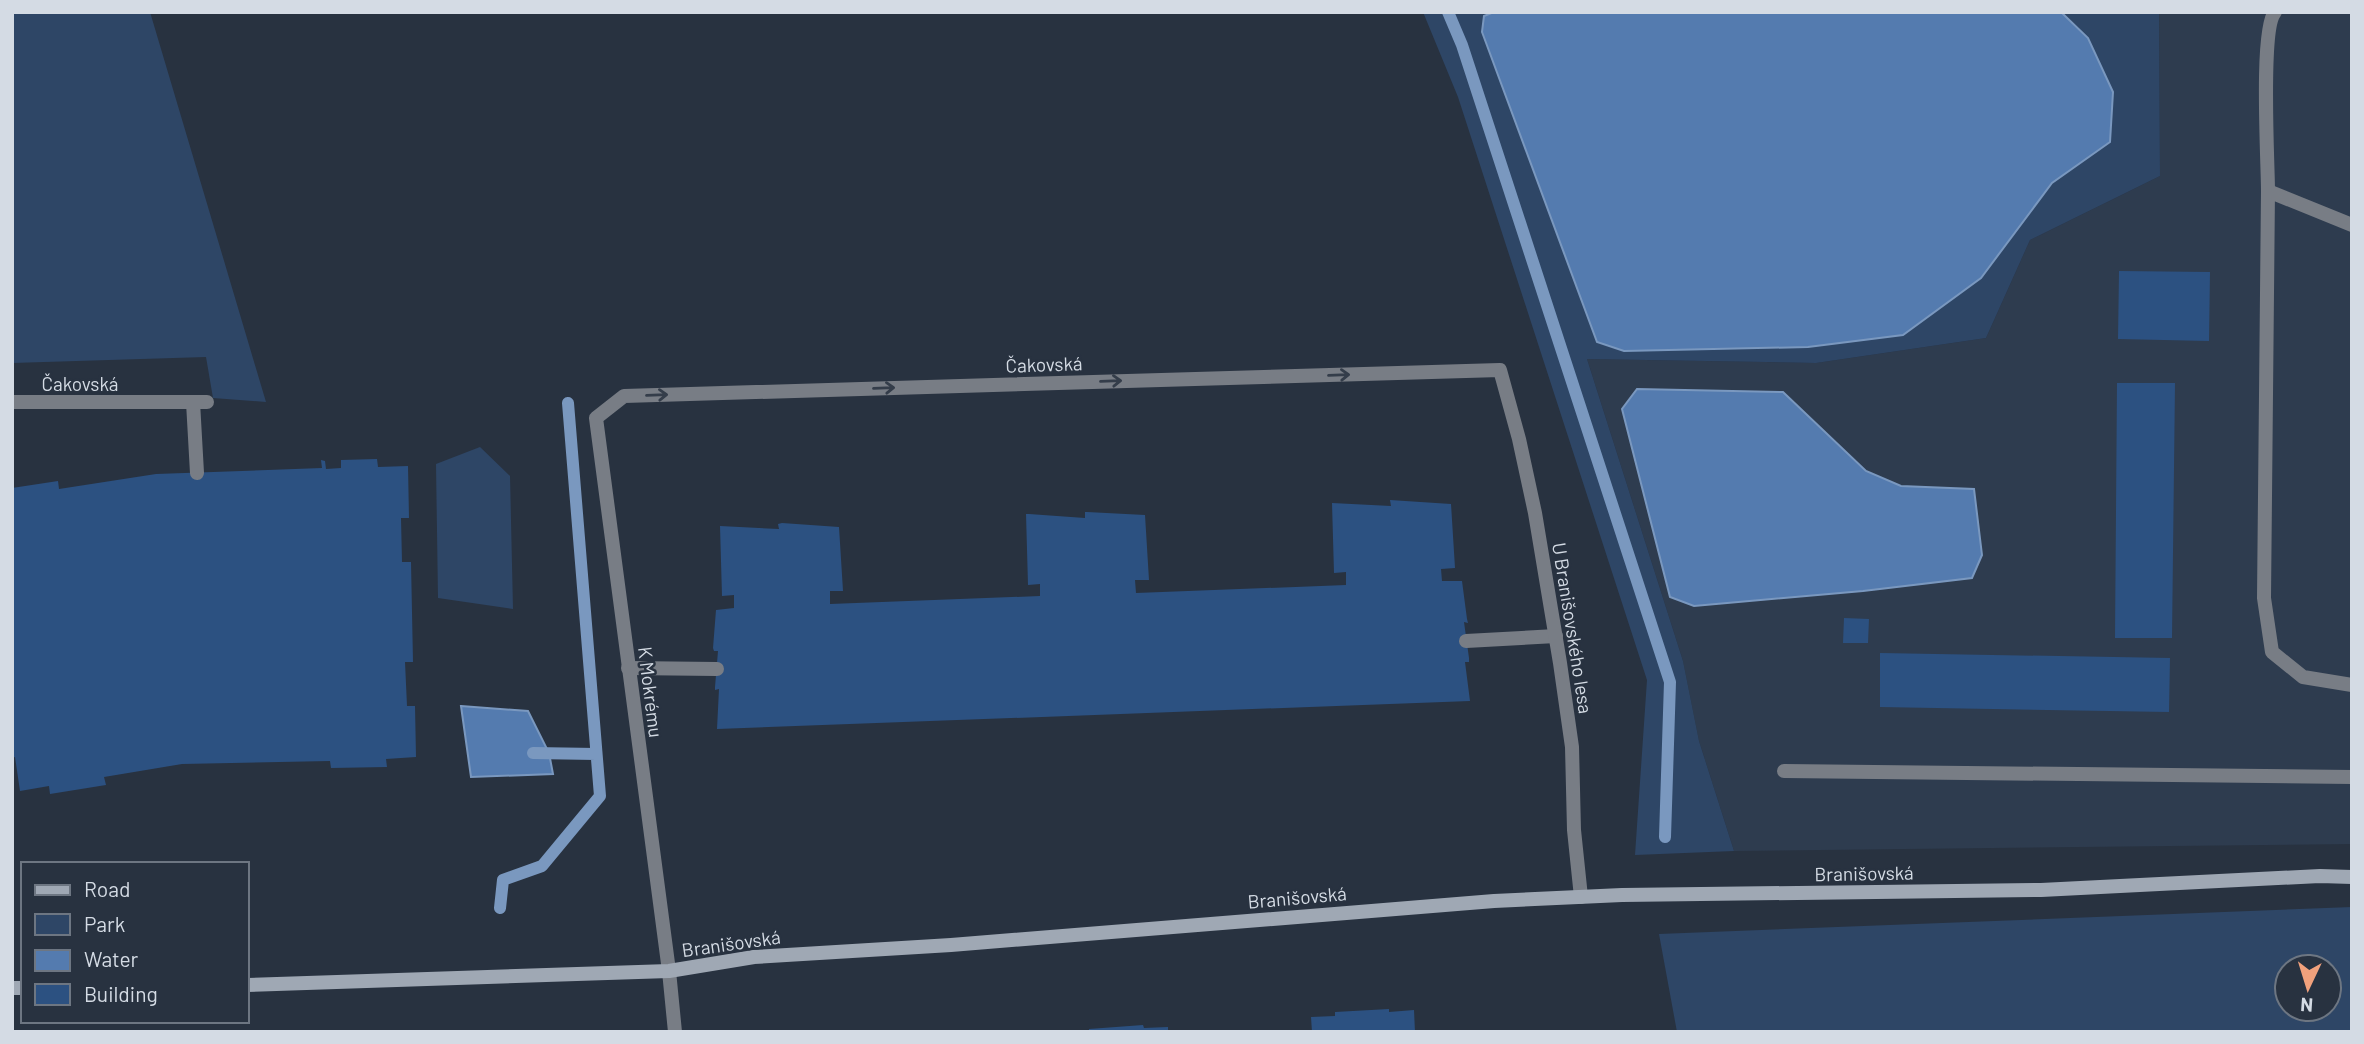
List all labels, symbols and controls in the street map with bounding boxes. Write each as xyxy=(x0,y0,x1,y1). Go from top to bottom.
street label: Čakovská xyxy=(1005,351,1083,377)
one-way arrow xyxy=(1327,368,1350,381)
street label: Čakovská xyxy=(42,372,118,395)
one-way arrow xyxy=(1100,375,1123,388)
one-way arrow xyxy=(872,381,895,395)
one-way arrow xyxy=(645,388,668,401)
street label: U Branišovského lesa xyxy=(1548,541,1598,715)
street label: K Mokrému xyxy=(634,645,668,739)
street label: Branišovská xyxy=(1814,861,1914,885)
legend xyxy=(21,862,248,1023)
text: Road xyxy=(84,876,130,901)
street label: Branišovská xyxy=(1246,881,1348,913)
text: Park xyxy=(84,911,125,936)
street label: Branišovská xyxy=(680,925,782,961)
text: Water xyxy=(84,946,139,971)
north arrow xyxy=(2273,953,2343,1023)
text: Building xyxy=(84,981,158,1006)
text: N xyxy=(2300,994,2314,1017)

